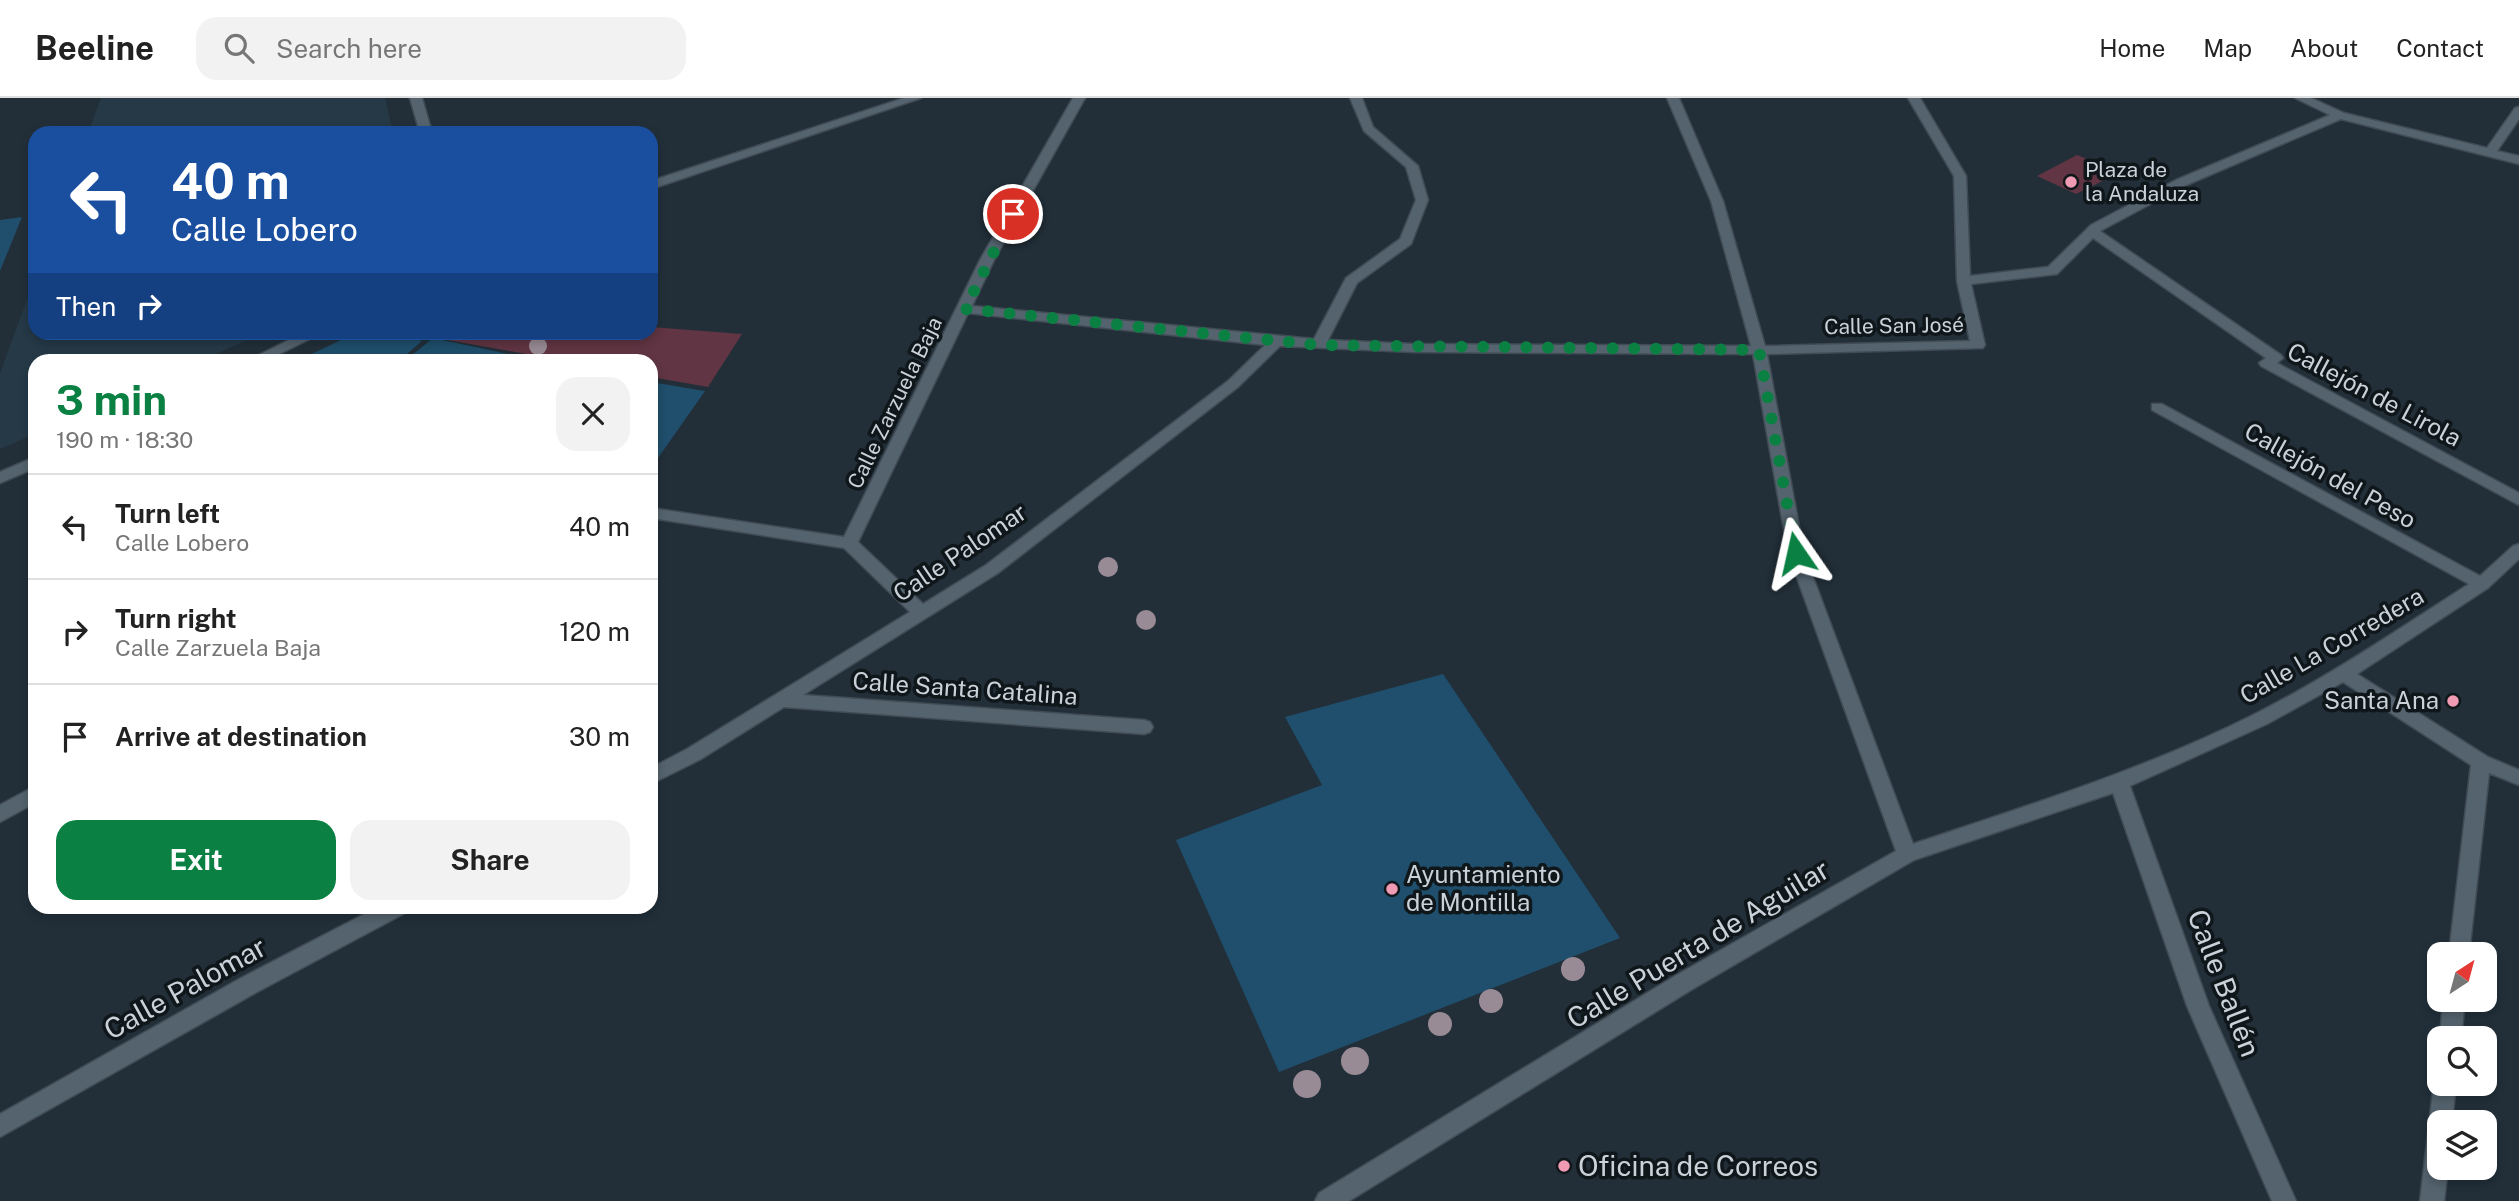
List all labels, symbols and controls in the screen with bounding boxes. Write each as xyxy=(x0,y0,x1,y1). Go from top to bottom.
search box xyxy=(196,17,686,80)
text: Beeline xyxy=(35,29,154,67)
icon: search xyxy=(220,29,258,67)
text: Search here xyxy=(276,33,422,64)
text: Home xyxy=(2099,34,2165,62)
text: Map xyxy=(2203,34,2252,62)
text: About xyxy=(2290,34,2358,62)
text: Contact xyxy=(2396,34,2484,62)
text: 40 m xyxy=(171,152,290,210)
icon: left xyxy=(56,154,147,245)
place label: Plaza de la Andaluza xyxy=(2085,157,2199,206)
marker: Plaza de la Andaluza xyxy=(2063,174,2079,190)
pin xyxy=(983,184,1043,244)
icon: arrive xyxy=(994,195,1032,233)
text: Calle Lobero xyxy=(171,211,358,248)
icon: right xyxy=(130,287,168,325)
text: Then xyxy=(56,291,116,322)
street label: Calle San José xyxy=(1824,312,1964,339)
street label: Calle Zarzuela Baja xyxy=(842,313,947,493)
street label: Callejón de Lirola xyxy=(2283,337,2466,452)
text: 3 min xyxy=(56,375,167,424)
button: close xyxy=(556,377,630,451)
street label: Callejón del Peso xyxy=(2240,416,2421,534)
text: 190 m · 18:30 xyxy=(56,426,193,453)
street label: Calle Palomar xyxy=(888,497,1031,607)
text: Turn left xyxy=(115,498,220,529)
icon: left xyxy=(56,508,94,546)
text: 40 m xyxy=(569,511,630,542)
position arrow xyxy=(1759,516,1833,590)
text: Calle Lobero xyxy=(115,529,249,556)
street label: Calle La Corredera xyxy=(2235,581,2428,709)
text: Turn right xyxy=(115,603,237,634)
icon: right xyxy=(56,613,94,651)
text: 120 m xyxy=(559,616,630,647)
text: Calle Zarzuela Baja xyxy=(115,634,321,661)
street label: Calle Santa Catalina xyxy=(852,666,1078,710)
place label: Santa Ana xyxy=(2324,686,2439,714)
marker: Santa Ana xyxy=(2445,693,2461,709)
icon: arrive xyxy=(56,718,94,756)
text: Arrive at destination xyxy=(115,721,367,752)
text: 30 m xyxy=(569,721,630,752)
button: Exit xyxy=(56,820,336,900)
button: Share xyxy=(350,820,630,900)
street label: Calle Puerta de Aguilar xyxy=(1561,852,1835,1035)
place label: Ayuntamiento de Montilla xyxy=(1406,860,1561,916)
marker: Ayuntamiento de Montilla xyxy=(1384,881,1400,897)
street label: Calle Ballén xyxy=(2181,905,2268,1061)
street label: Calle Palomar xyxy=(98,929,272,1046)
north arrow xyxy=(2427,942,2497,1012)
map controls xyxy=(2427,942,2497,1180)
button: search xyxy=(2427,1026,2497,1096)
button: layers xyxy=(2427,1110,2497,1180)
place label: Oficina de Correos xyxy=(1578,1149,1818,1182)
marker: Oficina de Correos xyxy=(1556,1158,1572,1174)

